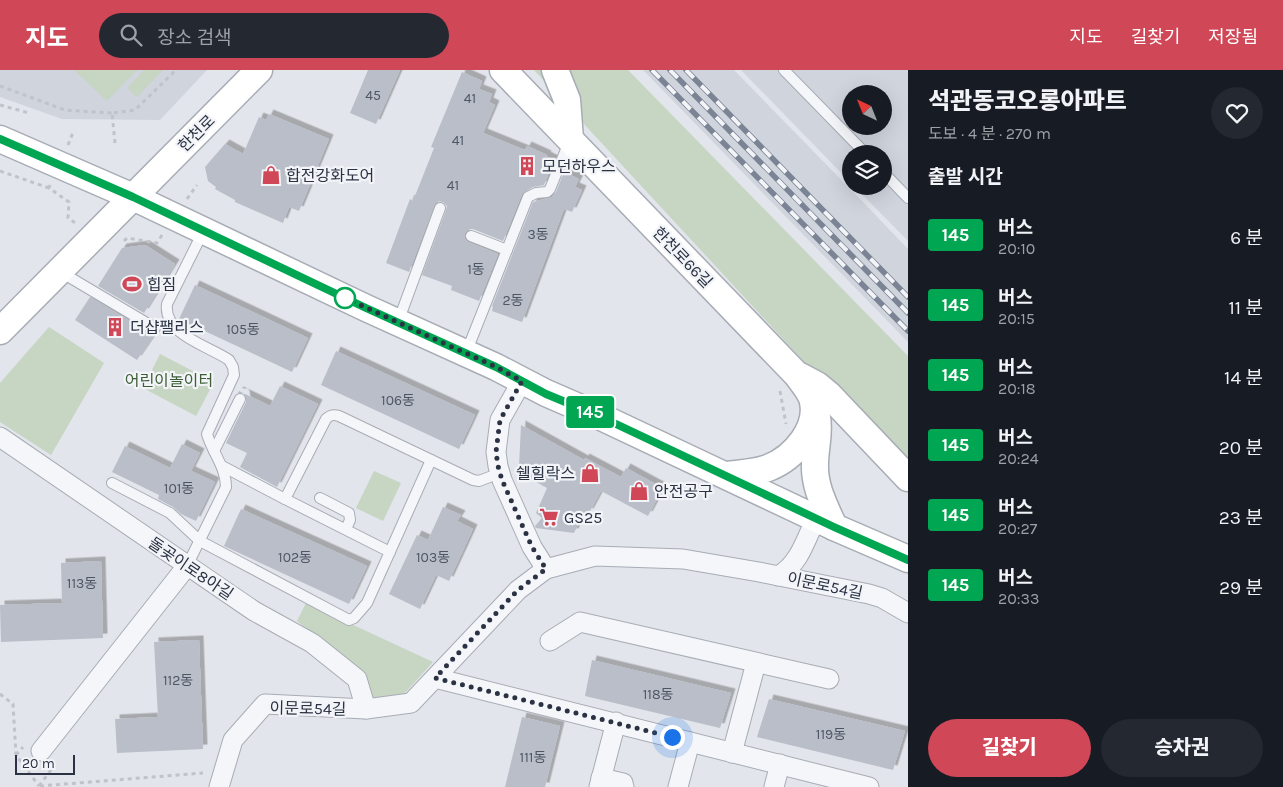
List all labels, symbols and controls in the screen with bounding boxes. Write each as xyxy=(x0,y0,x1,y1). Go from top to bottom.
search box xyxy=(99,13,449,58)
icon: search xyxy=(117,21,145,49)
text: 지도 xyxy=(25,24,69,52)
text: 지도 xyxy=(1070,26,1103,48)
text: 길찾기 xyxy=(1131,26,1180,48)
text: 저장됨 xyxy=(1208,26,1258,48)
text: 장소 검색 xyxy=(157,27,232,49)
north arrow xyxy=(842,85,892,135)
map controls xyxy=(842,85,892,195)
house number: 45 xyxy=(365,87,381,104)
text: 석관동코오롱아파트 xyxy=(928,87,1127,115)
button: heart xyxy=(1211,87,1263,139)
house number: 41 xyxy=(464,90,476,107)
street label: 한천로 xyxy=(174,111,219,156)
text: 도보 · 4 분 · 270 m xyxy=(928,124,1051,143)
house number: 41 xyxy=(452,132,464,149)
button: layers xyxy=(842,145,892,195)
building icon: 모던하우스 xyxy=(516,155,538,177)
place label: 모던하우스 xyxy=(542,157,616,176)
shop icon: 합전강화도어 xyxy=(260,164,282,186)
place label: 합전강화도어 xyxy=(286,166,374,185)
text: 출발 시간 xyxy=(928,166,1003,188)
house number: 41 xyxy=(447,177,459,194)
text: 버스 xyxy=(998,217,1033,239)
street label: 한천로66길 xyxy=(649,223,716,292)
text: 145 xyxy=(942,224,969,246)
house number: 3동 xyxy=(527,226,549,243)
text: 6 분 xyxy=(1230,227,1263,249)
text: 20:10 xyxy=(998,239,1035,258)
house number: 1동 xyxy=(467,261,485,278)
sports icon: 힙짐 xyxy=(121,273,143,295)
place label: 힙짐 xyxy=(147,275,176,294)
unlabelled marker xyxy=(334,287,356,309)
text: 버스 xyxy=(998,287,1033,309)
house number: 2동 xyxy=(503,292,524,309)
text: 145 xyxy=(942,294,969,316)
text: 11 분 xyxy=(1228,297,1263,319)
text: 20:15 xyxy=(998,309,1035,328)
building icon: 더샵팰리스 xyxy=(104,316,126,338)
place label: 더샵팰리스 xyxy=(130,318,204,337)
house number: 105동 xyxy=(226,321,260,338)
text: 버스 xyxy=(998,357,1033,379)
text: 145 xyxy=(942,364,969,386)
text: 14 분 xyxy=(1224,367,1263,389)
park label: 어린이놀이터 xyxy=(125,371,213,390)
text: 20:18 xyxy=(998,379,1036,398)
house number: 106동 xyxy=(381,392,415,409)
line badge: 145 xyxy=(561,396,619,428)
text: 145 xyxy=(576,401,604,423)
text: 버스 xyxy=(998,427,1033,449)
text: 145 xyxy=(942,434,969,456)
text: 20 분 xyxy=(1219,437,1263,459)
text: 20:24 xyxy=(998,449,1039,468)
shop icon: 쉘힐락스 xyxy=(579,462,601,484)
place label: 쉘힐락스 xyxy=(516,464,575,483)
house number: 101동 xyxy=(164,480,194,497)
shop icon: 안전공구 xyxy=(628,480,650,502)
place label: 안전공구 xyxy=(654,482,713,501)
text: 버스 xyxy=(998,497,1033,519)
text: 145 xyxy=(942,504,969,526)
supermarket icon: GS25 xyxy=(538,506,560,528)
text: 23 분 xyxy=(1219,507,1263,529)
place label: GS25 xyxy=(564,508,602,527)
text: 20:27 xyxy=(998,519,1037,538)
street label: 돌곶이로8아길 xyxy=(145,533,237,604)
house number: 102동 xyxy=(278,549,312,566)
house number: 103동 xyxy=(416,549,450,566)
text: 버스 xyxy=(998,567,1033,589)
street label: 이문로54길 xyxy=(785,568,864,603)
text: 145 xyxy=(942,574,969,596)
house number: 113동 xyxy=(67,575,97,592)
text: 29 분 xyxy=(1219,577,1263,599)
text: 20:33 xyxy=(998,589,1039,608)
house number: 112동 xyxy=(163,672,193,689)
house number: 118동 xyxy=(643,686,673,703)
street label: 이문로54길 xyxy=(269,698,347,719)
button: 길찾기 xyxy=(928,719,1091,777)
button: 승차권 xyxy=(1101,719,1263,777)
your location xyxy=(660,725,685,750)
house number: 119동 xyxy=(816,726,846,743)
house number: 111동 xyxy=(520,749,546,766)
scale bar xyxy=(15,752,75,775)
text: 20 m xyxy=(22,755,55,772)

